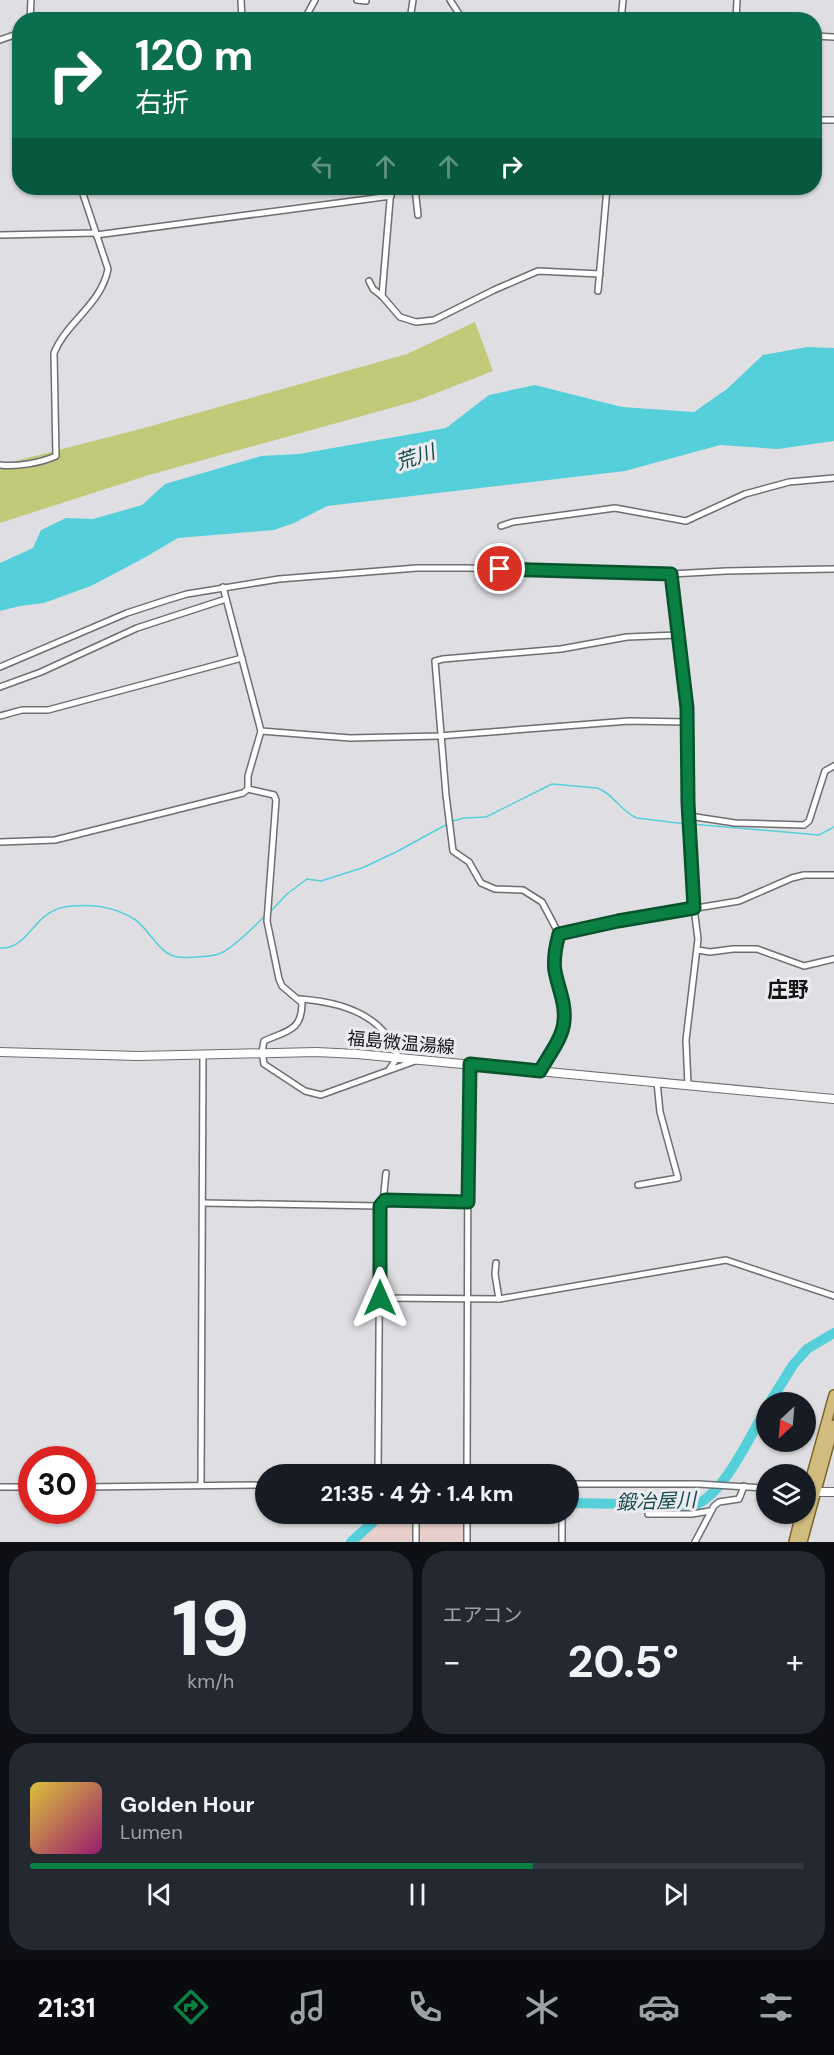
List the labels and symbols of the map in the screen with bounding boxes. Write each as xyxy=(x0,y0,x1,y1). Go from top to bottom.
water label: 荒川 xyxy=(392,438,440,476)
pin xyxy=(474,543,525,594)
district label: 庄野 xyxy=(767,976,809,1004)
street label: 福島微温湯線 xyxy=(346,1026,456,1060)
position arrow xyxy=(348,1266,412,1330)
north arrow xyxy=(756,1392,816,1452)
speed limit sign: 30 xyxy=(18,1446,96,1524)
water label: 鍛冶屋川 xyxy=(616,1487,698,1515)

